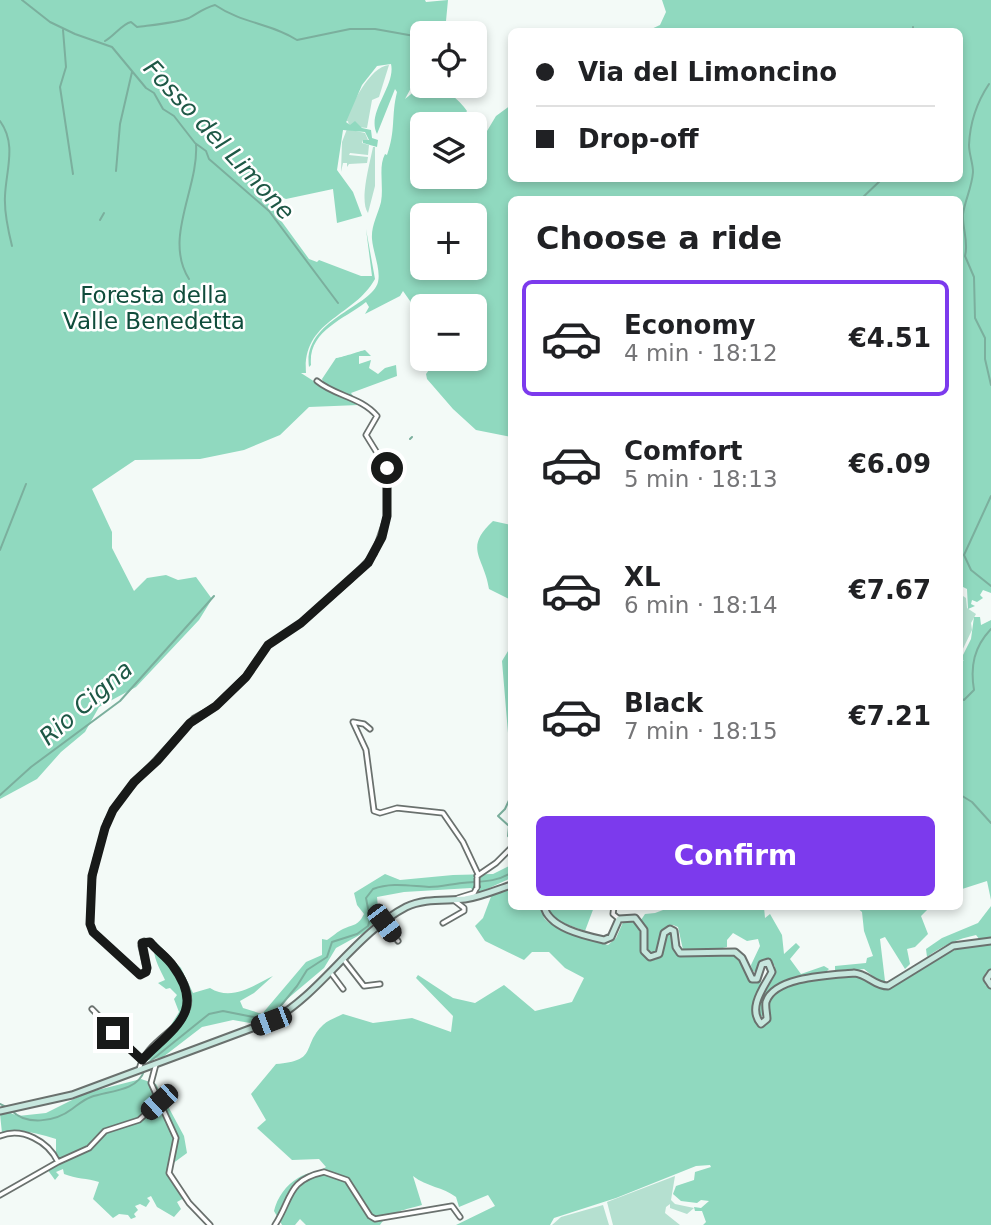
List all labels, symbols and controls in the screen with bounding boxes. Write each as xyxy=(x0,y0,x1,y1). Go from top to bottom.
map controls xyxy=(410,21,487,371)
button: locate xyxy=(410,21,487,98)
water label: Fosso del Limone xyxy=(138,54,300,226)
text: Via del Limoncino xyxy=(578,57,837,87)
button: layers xyxy=(410,112,487,189)
text: Drop-off xyxy=(578,124,699,154)
button: + xyxy=(410,203,487,280)
text: Choose a ride xyxy=(536,219,782,257)
park label: Foresta della Valle Benedetta xyxy=(63,282,245,334)
button: − xyxy=(410,294,487,371)
icon: car xyxy=(540,307,603,370)
text: Economy xyxy=(624,310,755,340)
text: €4.51 xyxy=(849,323,931,353)
text: 4 min · 18:12 xyxy=(624,340,778,366)
icon: car xyxy=(540,433,603,496)
text: Comfort xyxy=(624,436,742,466)
text: €6.09 xyxy=(849,449,931,479)
route start xyxy=(371,452,403,484)
text: 5 min · 18:13 xyxy=(624,466,778,492)
icon: car xyxy=(540,559,603,622)
text: XL xyxy=(624,562,661,592)
text: €7.67 xyxy=(849,575,931,605)
text: 6 min · 18:14 xyxy=(624,592,778,618)
water label: Rio Cigna xyxy=(34,655,138,751)
icon: car xyxy=(540,685,603,748)
text: Black xyxy=(624,688,703,718)
text: €7.21 xyxy=(849,701,931,731)
text: 7 min · 18:15 xyxy=(624,718,778,744)
button: Confirm xyxy=(536,816,935,896)
car xyxy=(363,900,406,946)
car xyxy=(248,1004,295,1038)
route end xyxy=(97,1017,129,1049)
car xyxy=(137,1080,182,1124)

